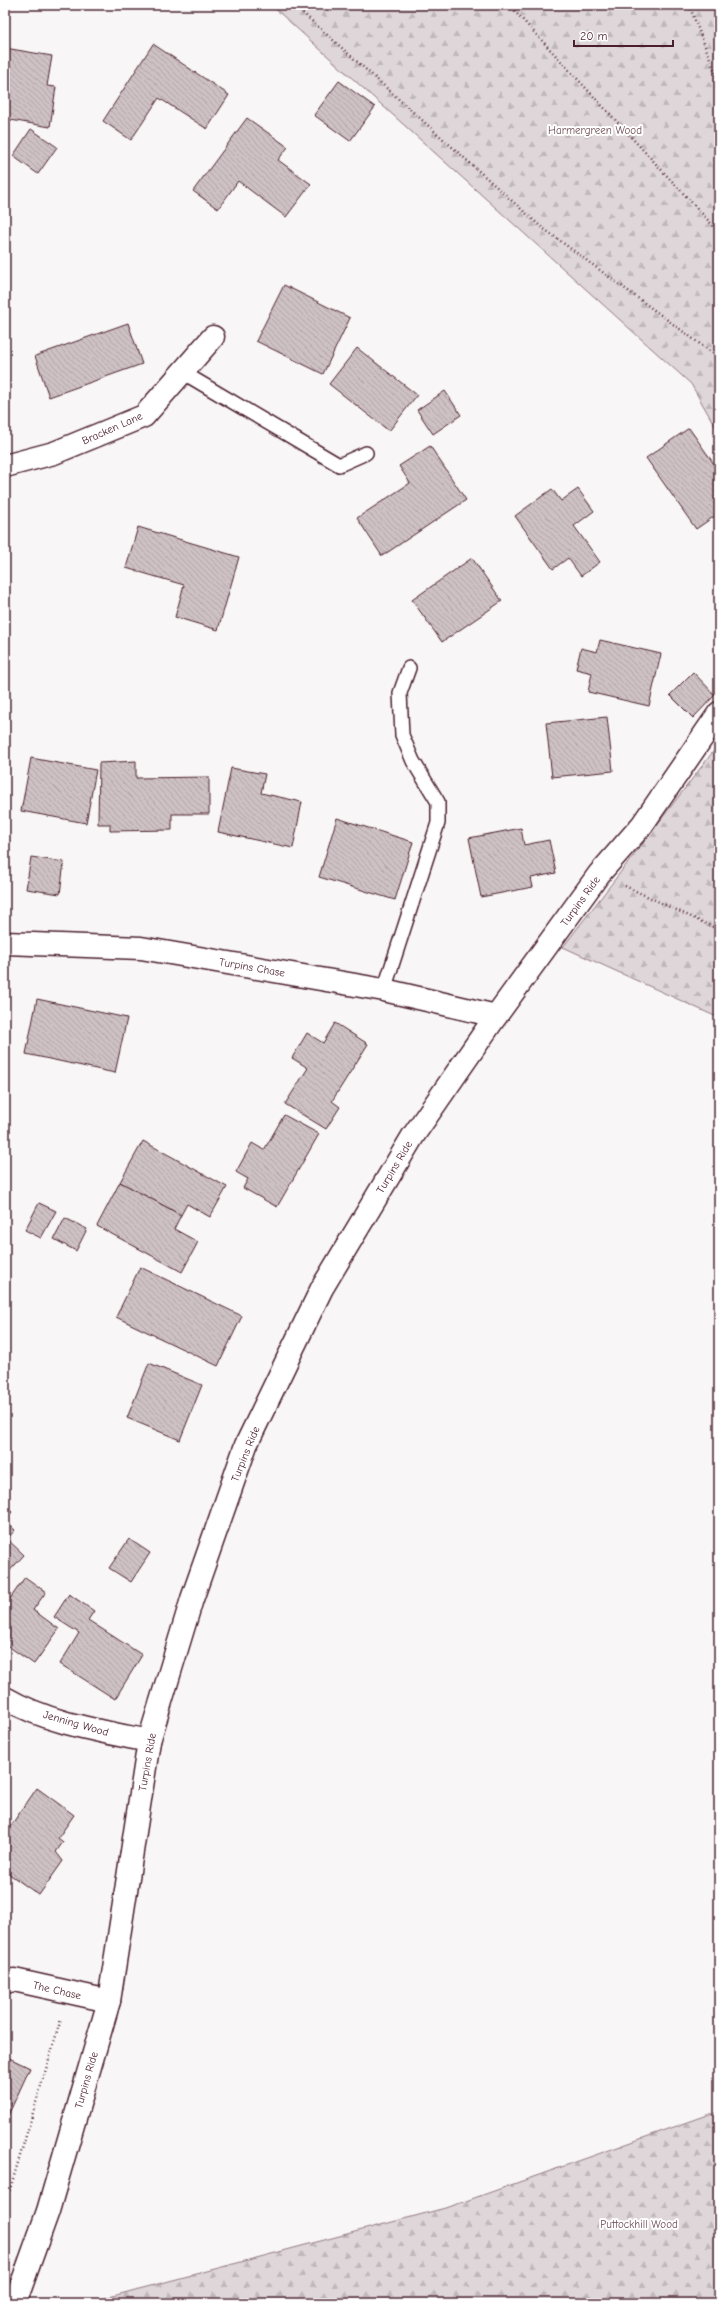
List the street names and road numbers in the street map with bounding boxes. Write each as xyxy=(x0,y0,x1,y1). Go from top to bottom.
street label: Bracken Lane xyxy=(80,409,145,448)
street label: Turpins Ride xyxy=(558,873,603,929)
street label: Turpins Chase xyxy=(218,955,286,980)
street label: Turpins Ride xyxy=(374,1138,415,1196)
street label: Turpins Ride xyxy=(228,1424,263,1484)
street label: Jenning Wood xyxy=(42,1708,110,1739)
street label: Turpins Ride xyxy=(136,1732,159,1792)
street label: The Chase xyxy=(31,1979,83,2002)
street label: Turpins Ride xyxy=(72,2050,101,2110)

